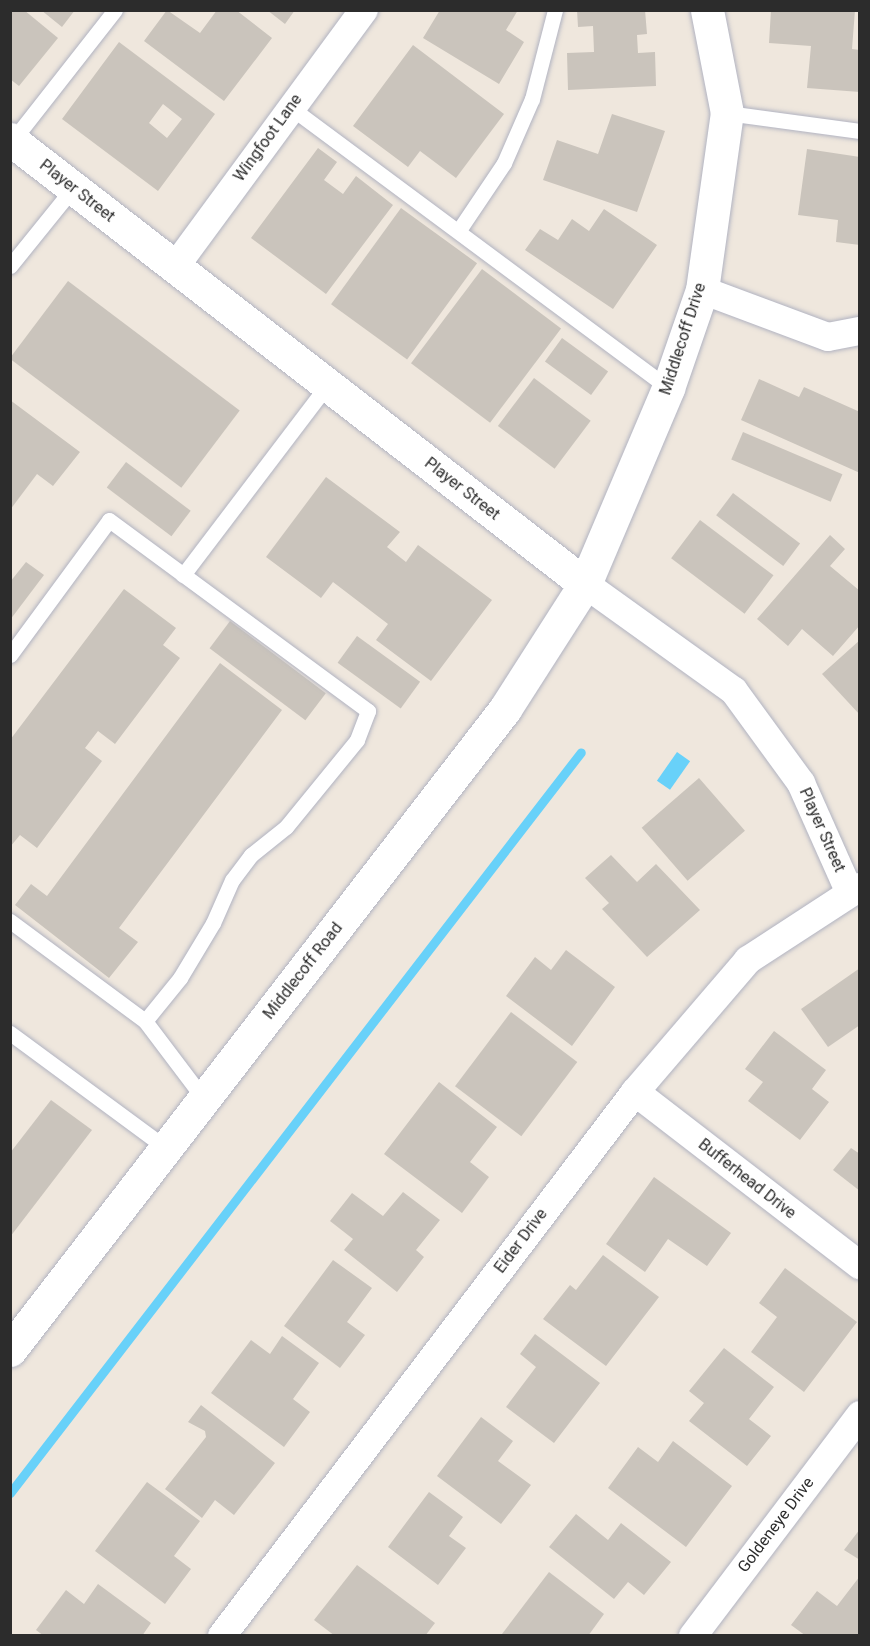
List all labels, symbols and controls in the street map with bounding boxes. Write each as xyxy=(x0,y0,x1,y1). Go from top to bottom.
street label: Wingfoot Lane xyxy=(230,90,306,186)
street label: Player Street xyxy=(36,156,118,226)
street label: Middlecoff Drive xyxy=(656,280,710,398)
street label: Player Street xyxy=(421,454,503,524)
street label: Player Street xyxy=(795,785,849,875)
street label: Middlecoff Road xyxy=(259,919,347,1023)
street label: Bufferhead Drive xyxy=(694,1135,800,1223)
street label: Eider Drive xyxy=(491,1205,551,1277)
street label: Goldeneye Drive xyxy=(734,1473,818,1577)

